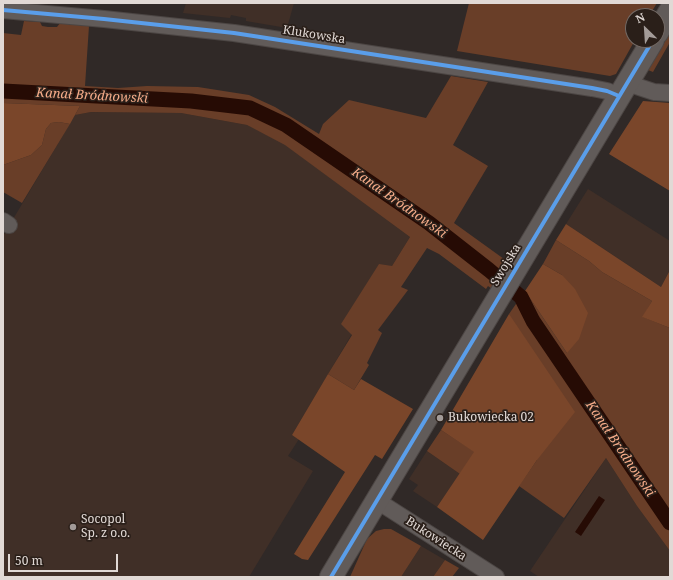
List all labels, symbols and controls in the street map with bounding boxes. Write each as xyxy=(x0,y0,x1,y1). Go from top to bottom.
north arrow xyxy=(625,8,665,48)
text: N xyxy=(633,9,647,26)
street label: Klukowska xyxy=(282,23,346,47)
water label: Kanał Bródnowski xyxy=(36,85,148,107)
water label: Kanał Bródnowski xyxy=(349,164,449,242)
street label: Swojska xyxy=(488,241,524,289)
water label: Kanał Bródnowski xyxy=(582,398,658,500)
place label: Bukowiecka 02 xyxy=(448,411,534,425)
marker: Bukowiecka 02 xyxy=(435,413,445,423)
place label: Socopol Sp. z o.o. xyxy=(81,513,130,541)
street label: Bukowiecka xyxy=(403,514,469,564)
marker: Socopol Sp. z o.o. xyxy=(68,522,78,532)
scale bar xyxy=(10,546,120,572)
text: 50 m xyxy=(15,552,43,569)

